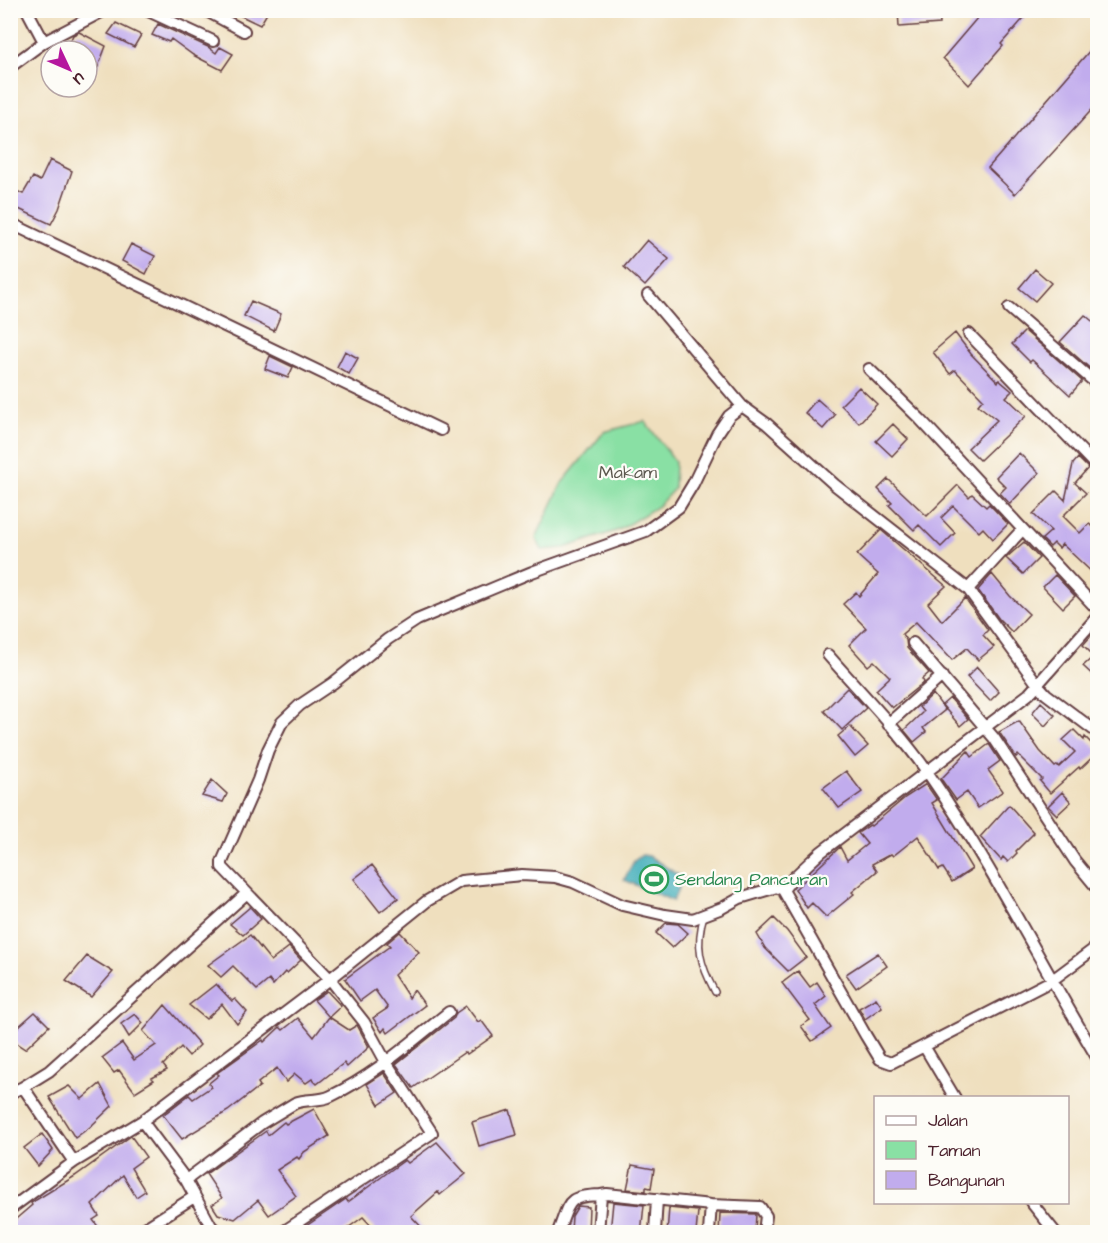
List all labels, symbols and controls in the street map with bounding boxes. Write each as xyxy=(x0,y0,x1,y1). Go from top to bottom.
north arrow xyxy=(39,39,99,99)
text: U xyxy=(68,68,90,90)
park label: Makam xyxy=(599,460,657,485)
sports icon: Sendang Pancuran xyxy=(638,863,670,895)
place label: Sendang Pancuran xyxy=(675,867,827,893)
legend xyxy=(874,1096,1069,1204)
text: Jalan xyxy=(928,1108,968,1133)
text: Taman xyxy=(928,1138,981,1163)
text: Bangunan xyxy=(928,1168,1005,1194)

